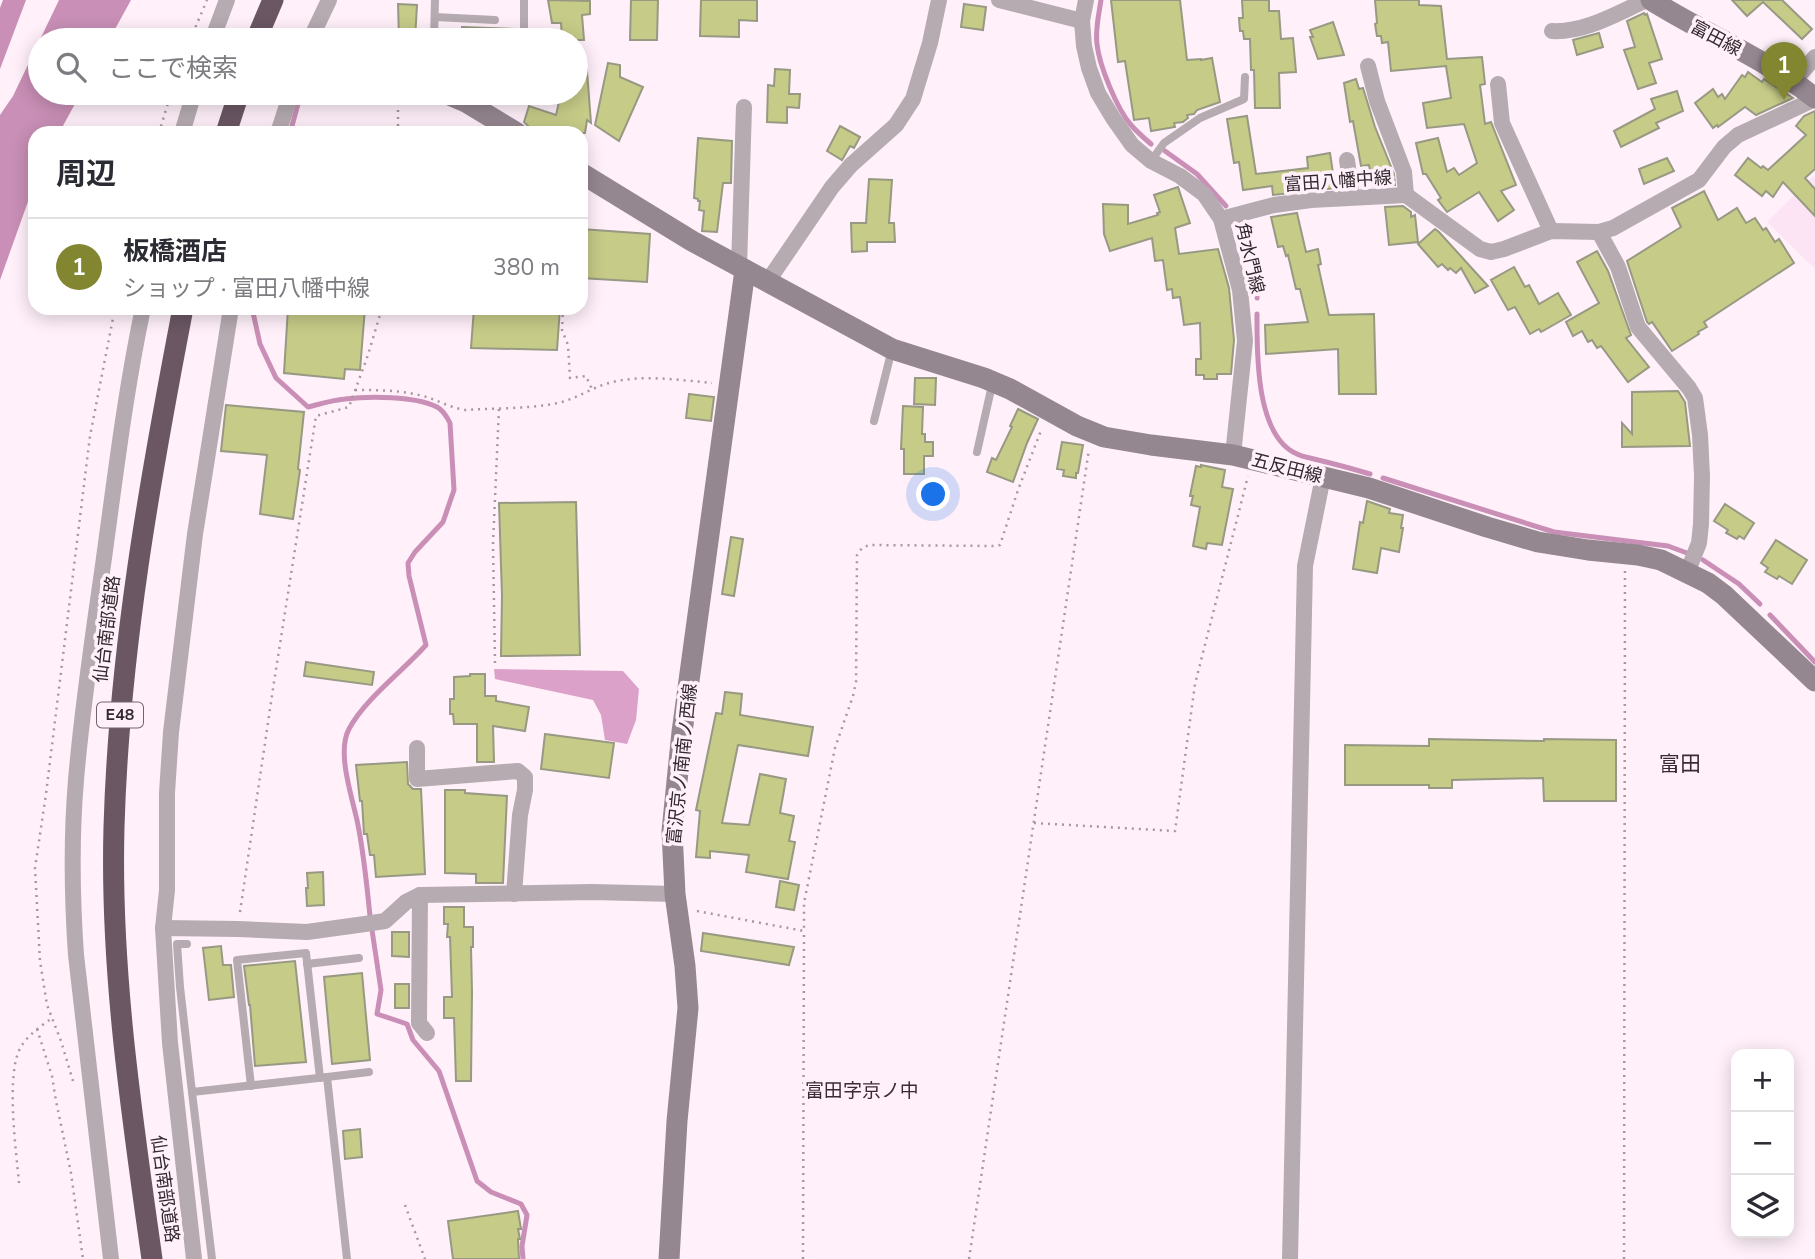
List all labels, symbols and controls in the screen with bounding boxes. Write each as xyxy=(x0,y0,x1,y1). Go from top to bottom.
street label: 富田線 xyxy=(1687,15,1745,61)
search box xyxy=(28,28,588,105)
pin: 1 xyxy=(1761,42,1807,100)
icon: search xyxy=(52,48,90,86)
text: ここで検索 xyxy=(108,51,238,86)
text: 周辺 xyxy=(56,154,116,195)
street label: 富田八幡中線 xyxy=(1283,165,1393,197)
street label: 角水門線 xyxy=(1230,220,1270,296)
text: 板橋酒店 xyxy=(123,234,227,269)
text: 1 xyxy=(72,252,86,283)
text: 380 m xyxy=(493,252,560,283)
text: ショップ · 富田八幡中線 xyxy=(123,273,370,304)
street label: 五反田線 xyxy=(1249,448,1325,488)
your location xyxy=(916,477,950,511)
street label: 仙台南部道路 xyxy=(89,574,125,684)
street label: 富沢京ノ南南ノ西線 xyxy=(662,682,702,846)
road number: E48 xyxy=(97,702,143,728)
district label: 富田 xyxy=(1659,750,1701,778)
map controls xyxy=(1731,1049,1794,1238)
button: + xyxy=(1731,1049,1794,1112)
district label: 富田字京ノ中 xyxy=(805,1078,919,1104)
button: − xyxy=(1731,1112,1794,1175)
street label: 仙台南部道路 xyxy=(146,1134,184,1244)
button: layers xyxy=(1731,1175,1794,1238)

